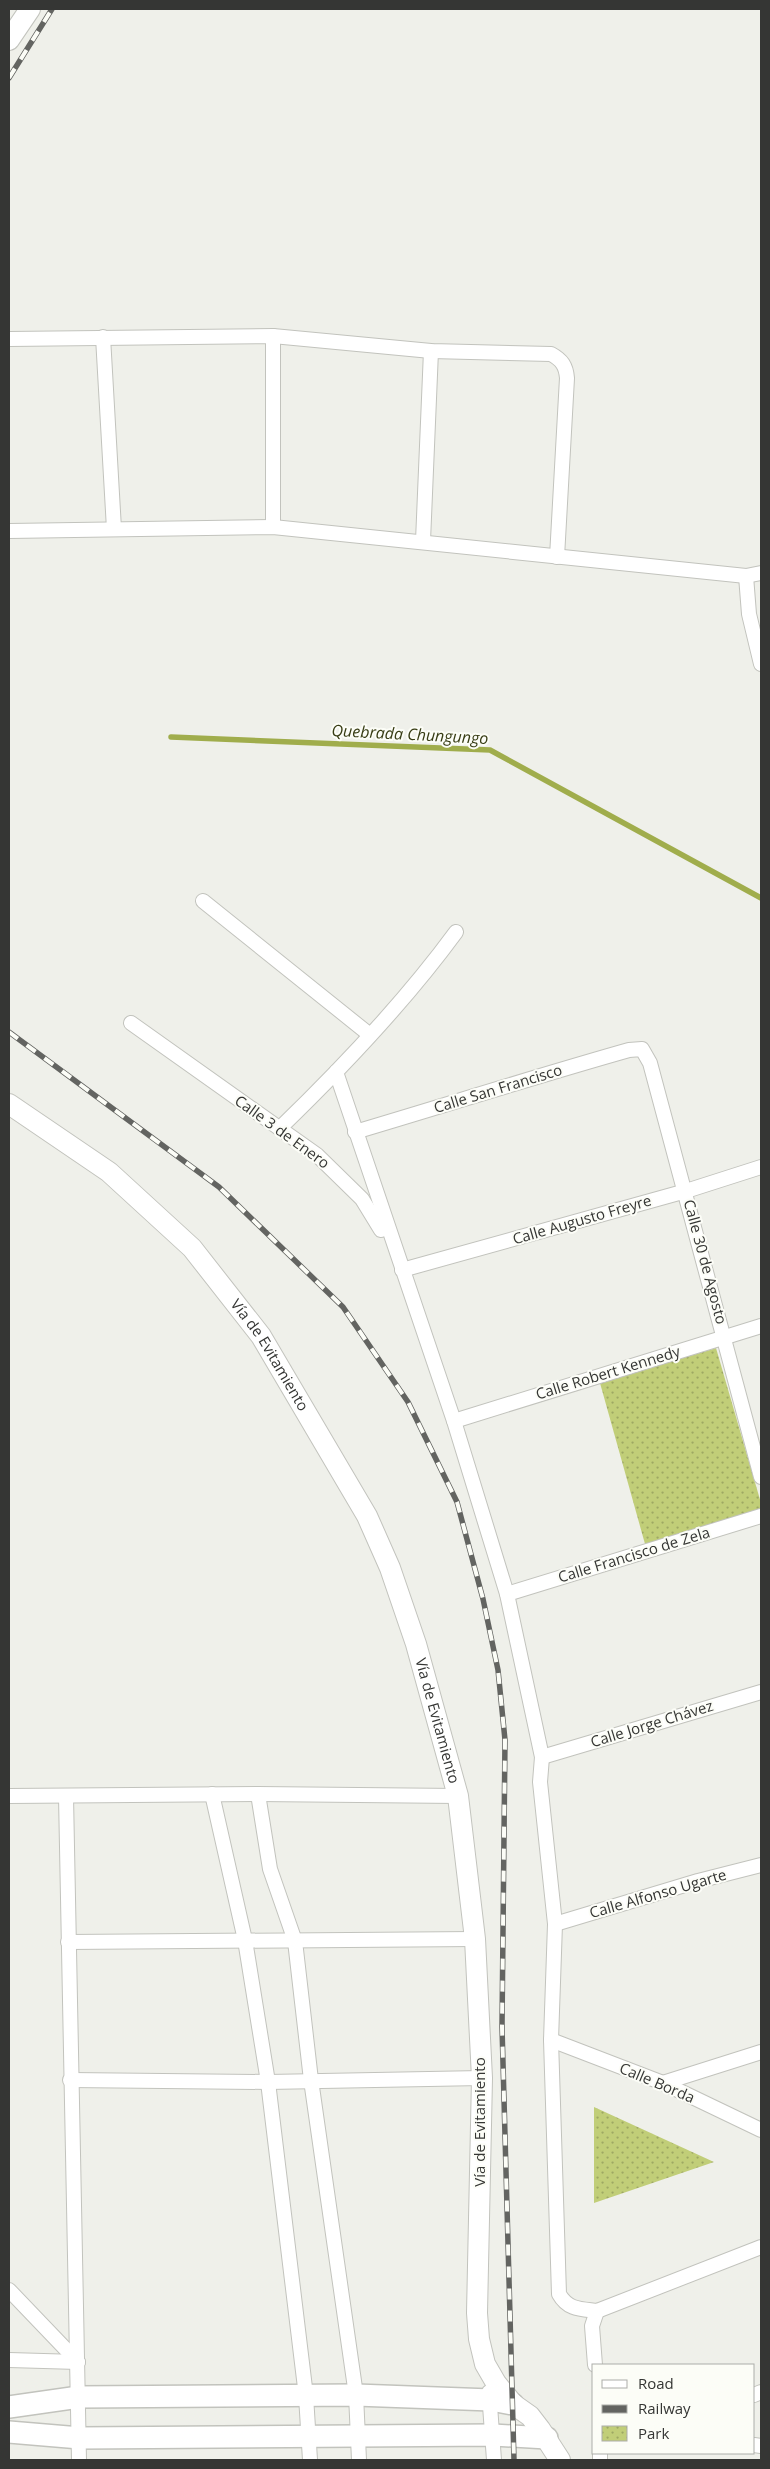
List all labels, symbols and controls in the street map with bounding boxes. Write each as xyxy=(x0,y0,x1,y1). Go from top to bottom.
water label: Quebrada Chungungo xyxy=(331,719,489,749)
street label: Calle San Francisco xyxy=(431,1059,564,1117)
street label: Calle 3 de Enero xyxy=(231,1090,334,1172)
street label: Calle Augusto Freyre xyxy=(510,1190,653,1248)
street label: Calle 30 de Agosto xyxy=(680,1197,732,1326)
street label: Vía de Evitamiento xyxy=(227,1295,314,1414)
street label: Calle Robert Kennedy xyxy=(533,1340,683,1404)
street label: Calle Francisco de Zela xyxy=(555,1521,712,1587)
street label: Vía de Evitamiento xyxy=(411,1655,465,1786)
street label: Calle Jorge Chávez xyxy=(588,1695,715,1751)
street label: Calle Alfonso Ugarte xyxy=(587,1864,729,1922)
street label: Vía de Evitamiento xyxy=(469,2057,489,2187)
street label: Calle Borda xyxy=(617,2057,698,2107)
legend xyxy=(592,2364,755,2454)
text: Road xyxy=(638,2373,674,2393)
text: Railway xyxy=(638,2398,691,2418)
text: Park xyxy=(638,2423,669,2443)

